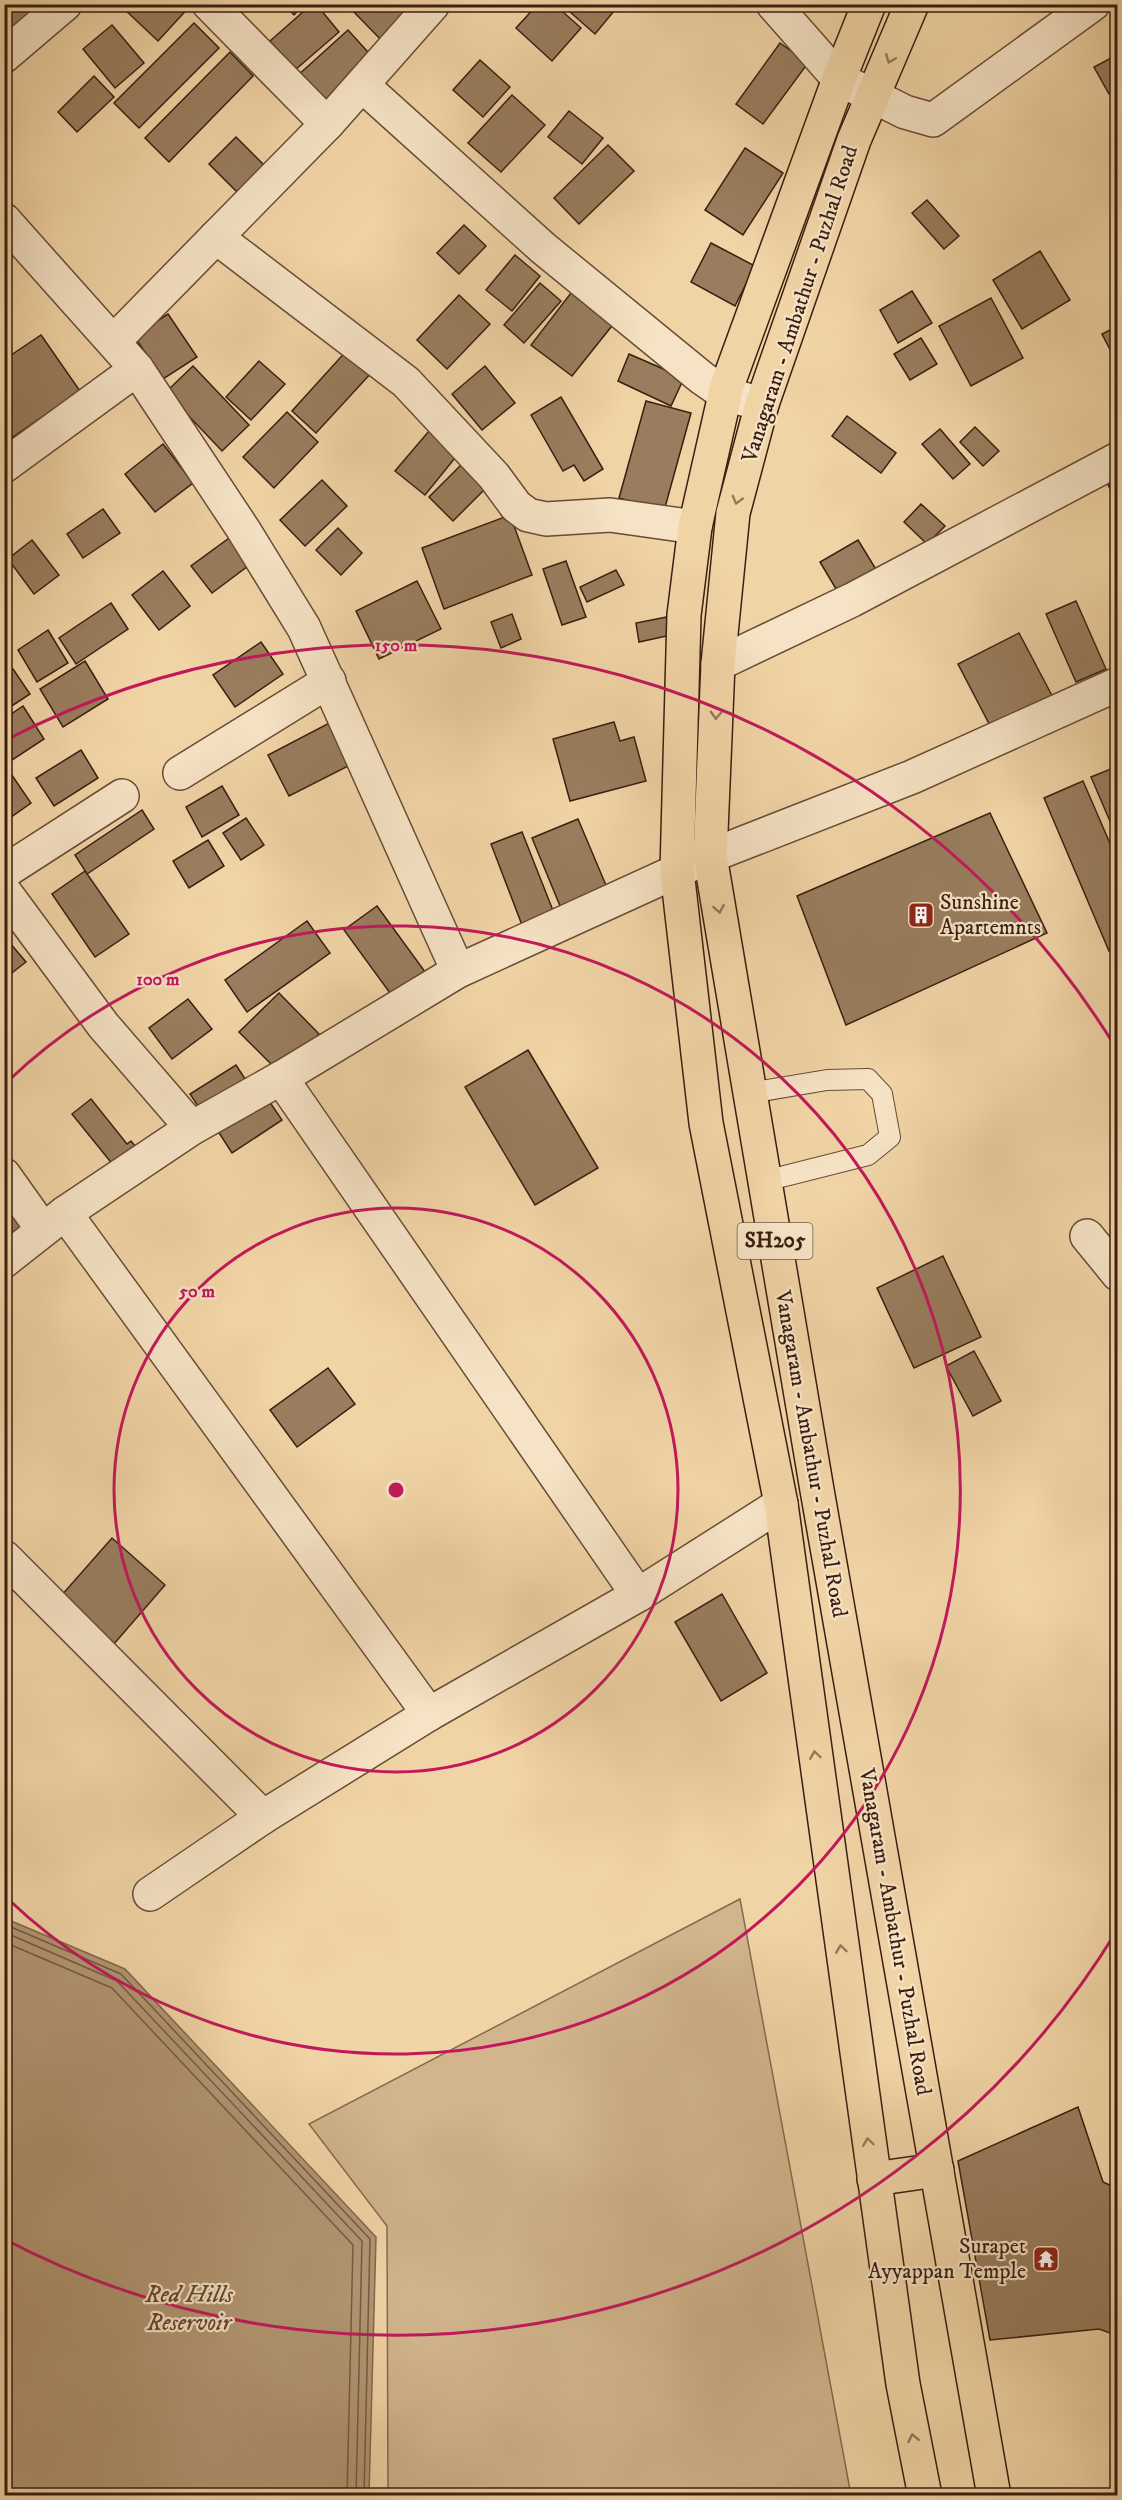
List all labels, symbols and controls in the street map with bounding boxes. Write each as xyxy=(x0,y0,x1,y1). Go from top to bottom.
one-way arrow xyxy=(885,52,897,63)
street label: Vanagaram - Ambathur - Puzhal Road xyxy=(736,142,864,467)
one-way arrow xyxy=(731,495,744,505)
text: 150 m xyxy=(375,635,418,657)
one-way arrow xyxy=(710,710,723,719)
place label: Sunshine Apartemnts xyxy=(940,889,1041,941)
building icon: Sunshine Apartemnts xyxy=(906,900,936,930)
one-way arrow xyxy=(712,904,725,914)
text: 100 m xyxy=(136,969,180,991)
road number: SH205 xyxy=(738,1223,812,1259)
text: 50 m xyxy=(178,1281,215,1303)
street label: Vanagaram - Ambathur - Puzhal Road xyxy=(769,1287,853,1620)
centre of rings xyxy=(386,1480,406,1500)
one-way arrow xyxy=(810,1751,822,1760)
street label: Vanagaram - Ambathur - Puzhal Road xyxy=(853,1765,937,2098)
one-way arrow xyxy=(836,1944,848,1953)
one-way arrow xyxy=(863,2137,875,2146)
place label: Surapet Ayyappan Temple xyxy=(868,2233,1026,2285)
temple icon: Surapet Ayyappan Temple xyxy=(1031,2244,1061,2274)
water label: Red Hills Reservoir xyxy=(144,2280,233,2338)
one-way arrow xyxy=(907,2433,920,2443)

